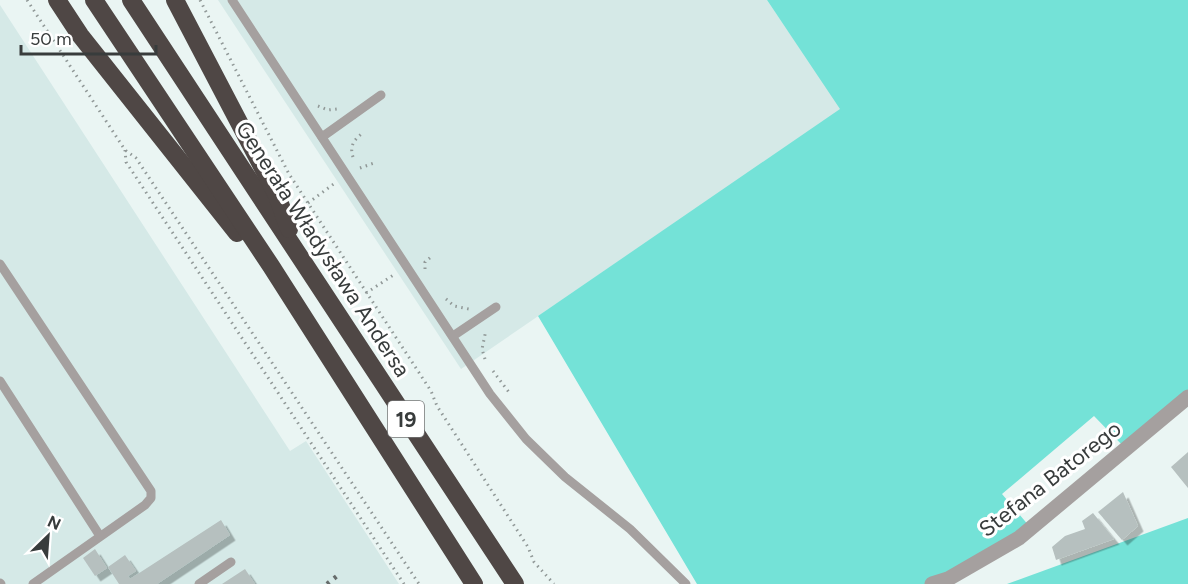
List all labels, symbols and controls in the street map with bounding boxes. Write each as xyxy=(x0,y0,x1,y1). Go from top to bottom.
scale bar xyxy=(21,18,156,56)
text: 50 m xyxy=(30,28,72,50)
street label: Generała Władysława Andersa xyxy=(230,116,416,382)
road number: 19 xyxy=(388,401,424,437)
street label: Stefana Batorego xyxy=(974,415,1126,543)
north arrow xyxy=(18,506,78,566)
text: N xyxy=(45,512,64,534)

